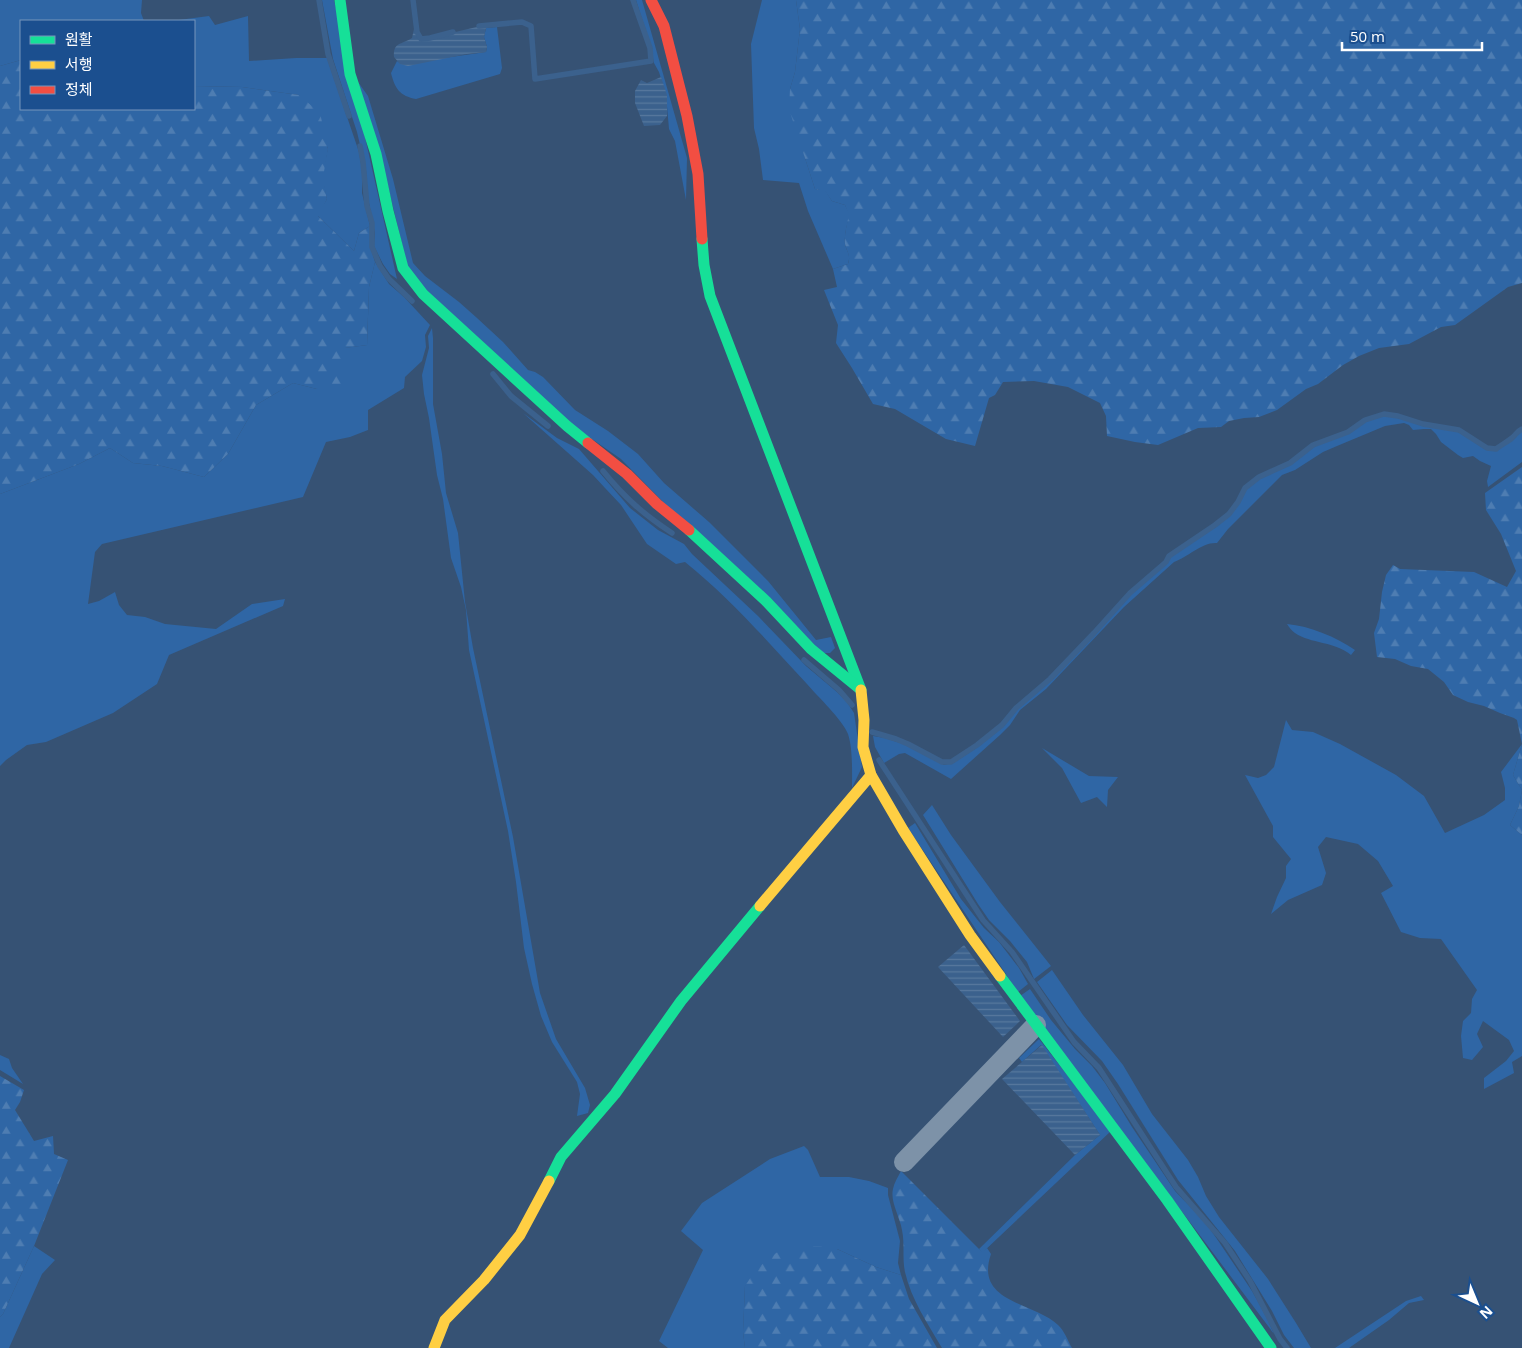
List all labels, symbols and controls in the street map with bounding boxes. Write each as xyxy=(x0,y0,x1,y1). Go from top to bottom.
legend xyxy=(20,20,195,110)
scale bar xyxy=(1342,20,1482,52)
text: 50 m xyxy=(1350,26,1385,46)
text: 원활 xyxy=(65,29,93,49)
text: 서행 xyxy=(65,54,93,74)
text: 정체 xyxy=(65,79,93,99)
north arrow xyxy=(1452,1278,1502,1328)
text: N xyxy=(1476,1302,1497,1324)

